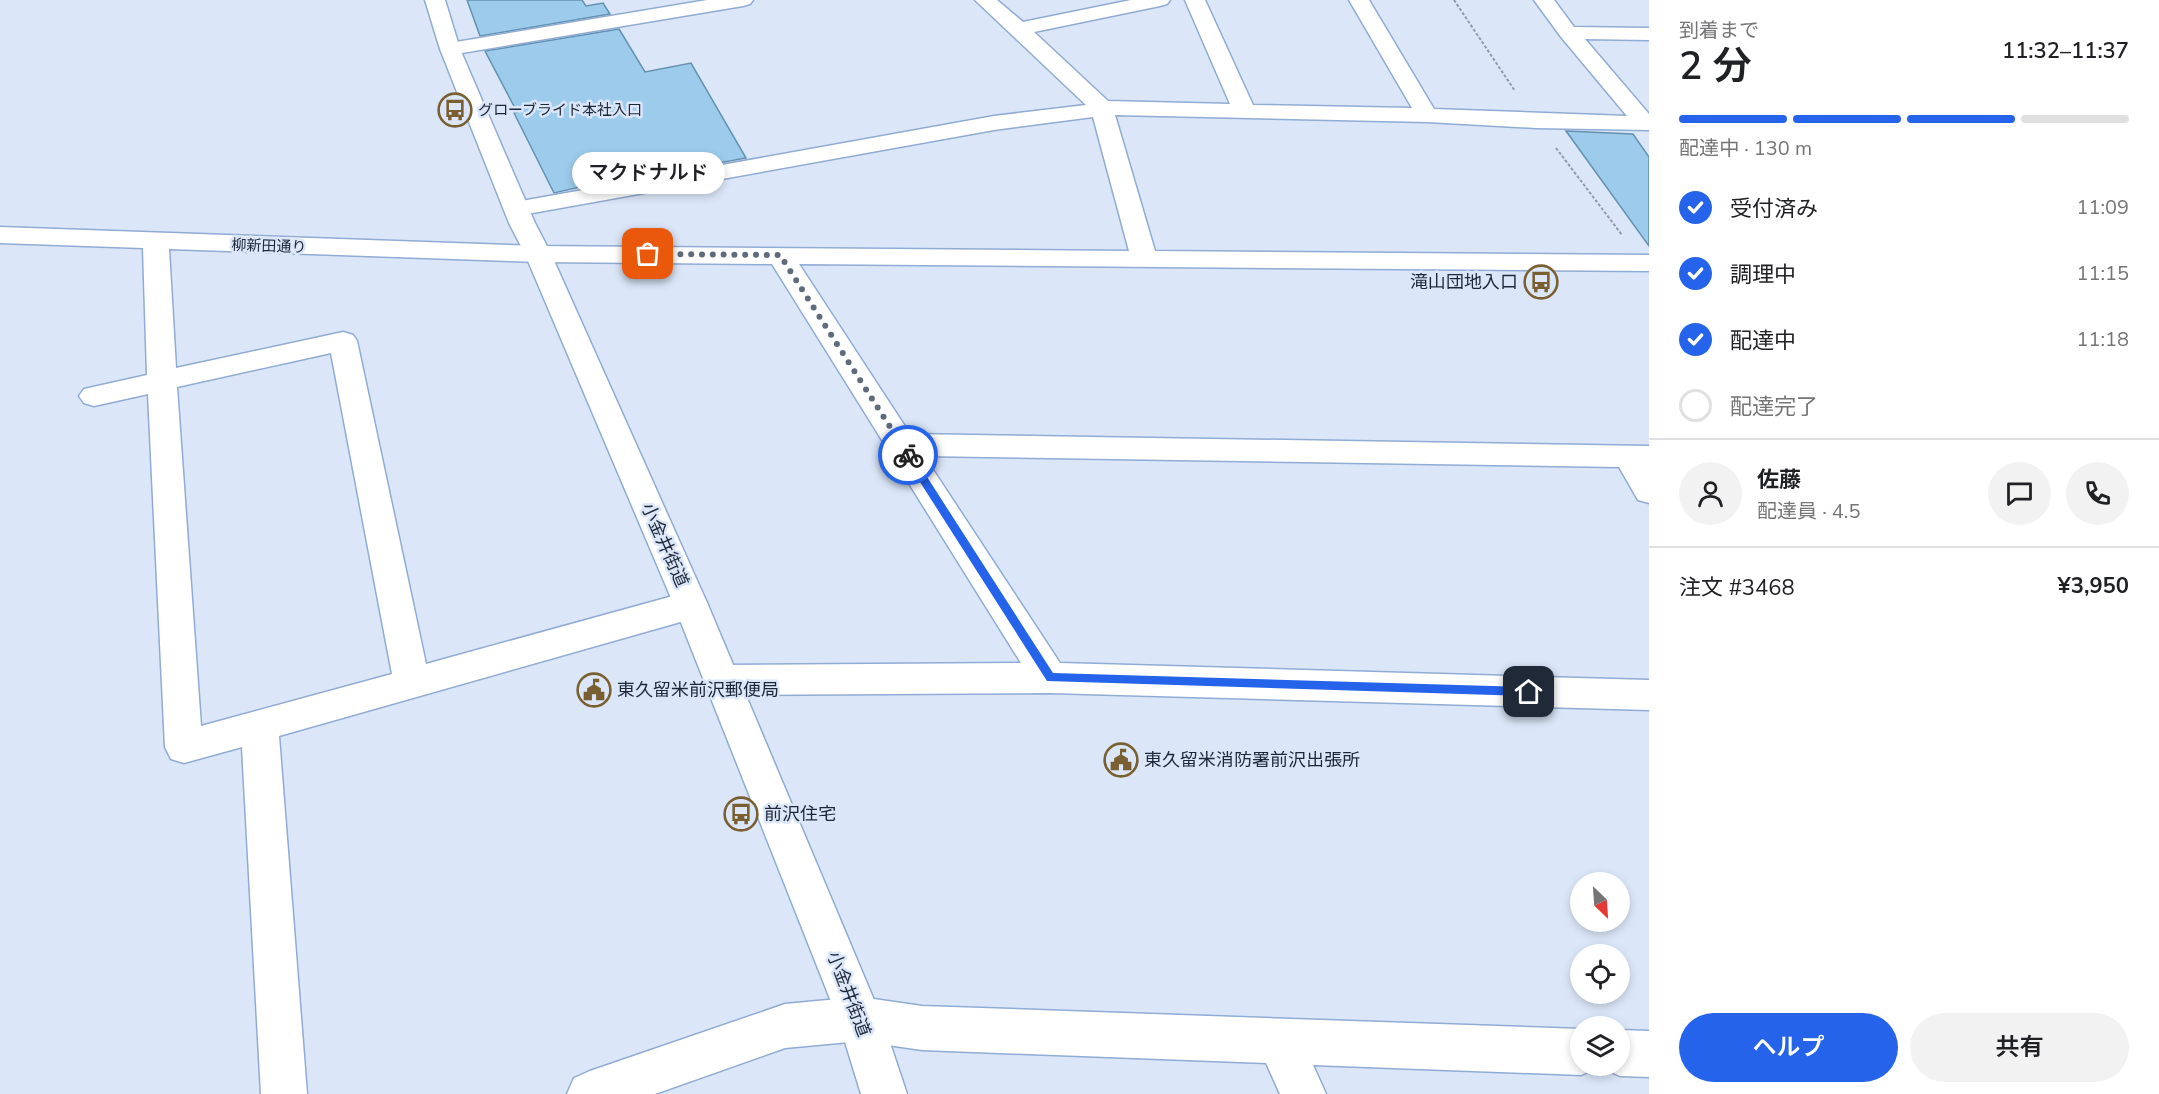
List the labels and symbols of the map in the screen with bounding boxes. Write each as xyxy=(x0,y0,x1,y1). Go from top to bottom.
bus stop icon: グローブライド本社入口 xyxy=(437,92,473,128)
place label: グローブライド本社入口 xyxy=(478,100,642,120)
callout: マクドナルド xyxy=(572,152,724,194)
pin xyxy=(622,228,673,279)
street label: 柳新田通り xyxy=(231,235,307,257)
bus stop icon: 滝山団地入口 xyxy=(1523,264,1559,300)
place label: 滝山団地入口 xyxy=(1410,270,1518,294)
courier xyxy=(878,425,938,485)
street label: 小金井街道 xyxy=(636,499,694,591)
pin xyxy=(1503,666,1554,717)
public building icon: 東久留米前沢郵便局 xyxy=(576,672,612,708)
place label: 東久留米前沢郵便局 xyxy=(617,678,779,702)
public building icon: 東久留米消防署前沢出張所 xyxy=(1103,742,1139,778)
place label: 東久留米消防署前沢出張所 xyxy=(1144,748,1360,772)
bus stop icon: 前沢住宅 xyxy=(723,796,759,832)
place label: 前沢住宅 xyxy=(764,802,836,826)
north arrow xyxy=(1570,872,1630,932)
street label: 小金井街道 xyxy=(822,948,876,1040)

